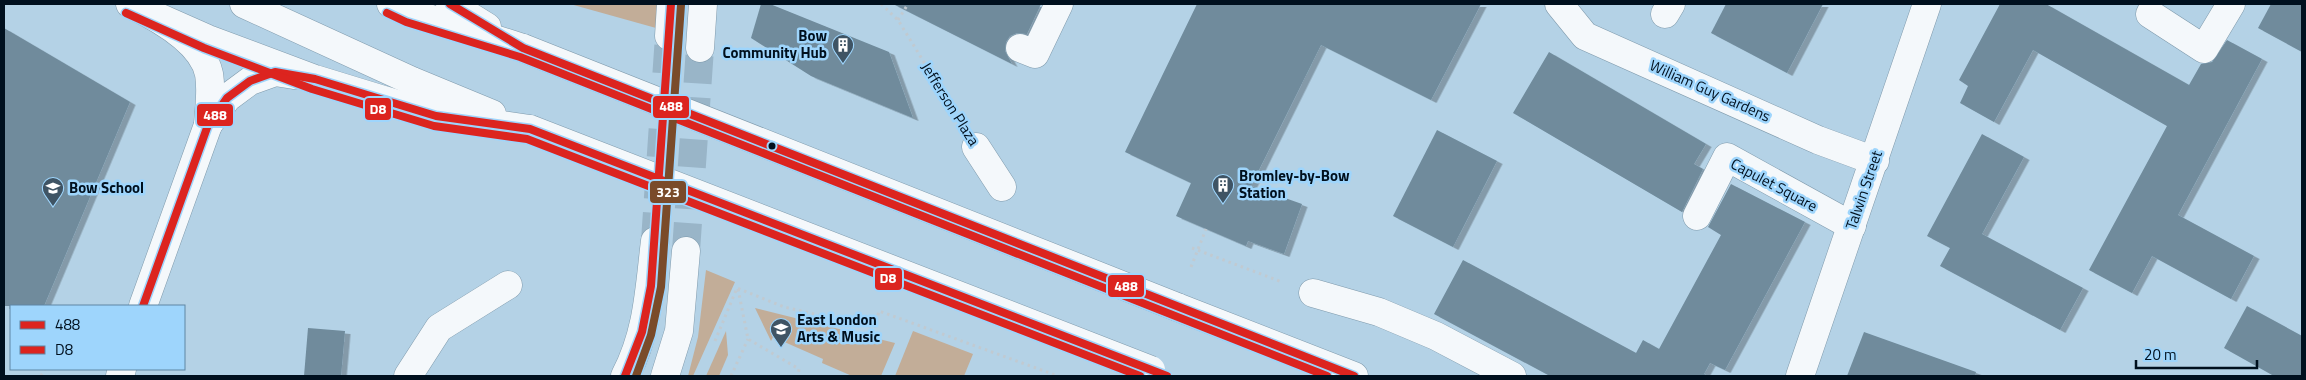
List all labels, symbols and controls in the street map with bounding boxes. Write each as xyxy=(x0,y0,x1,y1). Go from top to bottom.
place label: Bow Community Hub xyxy=(722,24,827,64)
building icon: Bow Community Hub xyxy=(831,33,855,64)
street label: William Guy Gardens xyxy=(1646,54,1774,128)
street label: Jefferson Plaza xyxy=(916,57,986,150)
line badge: 488 xyxy=(652,95,690,119)
text: 488 xyxy=(659,95,683,116)
line badge: D8 xyxy=(364,97,392,121)
text: D8 xyxy=(370,98,387,119)
line badge: 488 xyxy=(196,103,234,127)
text: 488 xyxy=(203,104,227,125)
unlabelled marker xyxy=(767,141,777,151)
street label: Talwin Street xyxy=(1839,147,1888,232)
street label: Capulet Square xyxy=(1727,152,1822,217)
place label: Bromley-by-Bow Station xyxy=(1239,164,1350,204)
building icon: Bromley-by-Bow Station xyxy=(1211,173,1235,204)
school or university icon: Bow School xyxy=(41,176,65,207)
place label: Bow School xyxy=(69,176,144,199)
line badge: 323 xyxy=(649,180,687,204)
text: 323 xyxy=(656,181,680,202)
line badge: D8 xyxy=(874,267,903,291)
text: D8 xyxy=(880,267,897,288)
line badge: 488 xyxy=(1107,274,1145,298)
text: 488 xyxy=(1114,275,1138,296)
legend xyxy=(10,305,185,370)
place label: East London Arts & Music xyxy=(797,308,880,348)
text: 488 xyxy=(55,313,80,336)
school or university icon: East London Arts & Music xyxy=(769,317,793,348)
text: D8 xyxy=(55,338,73,361)
scale bar xyxy=(2136,338,2257,370)
text: 20 m xyxy=(2144,343,2177,366)

